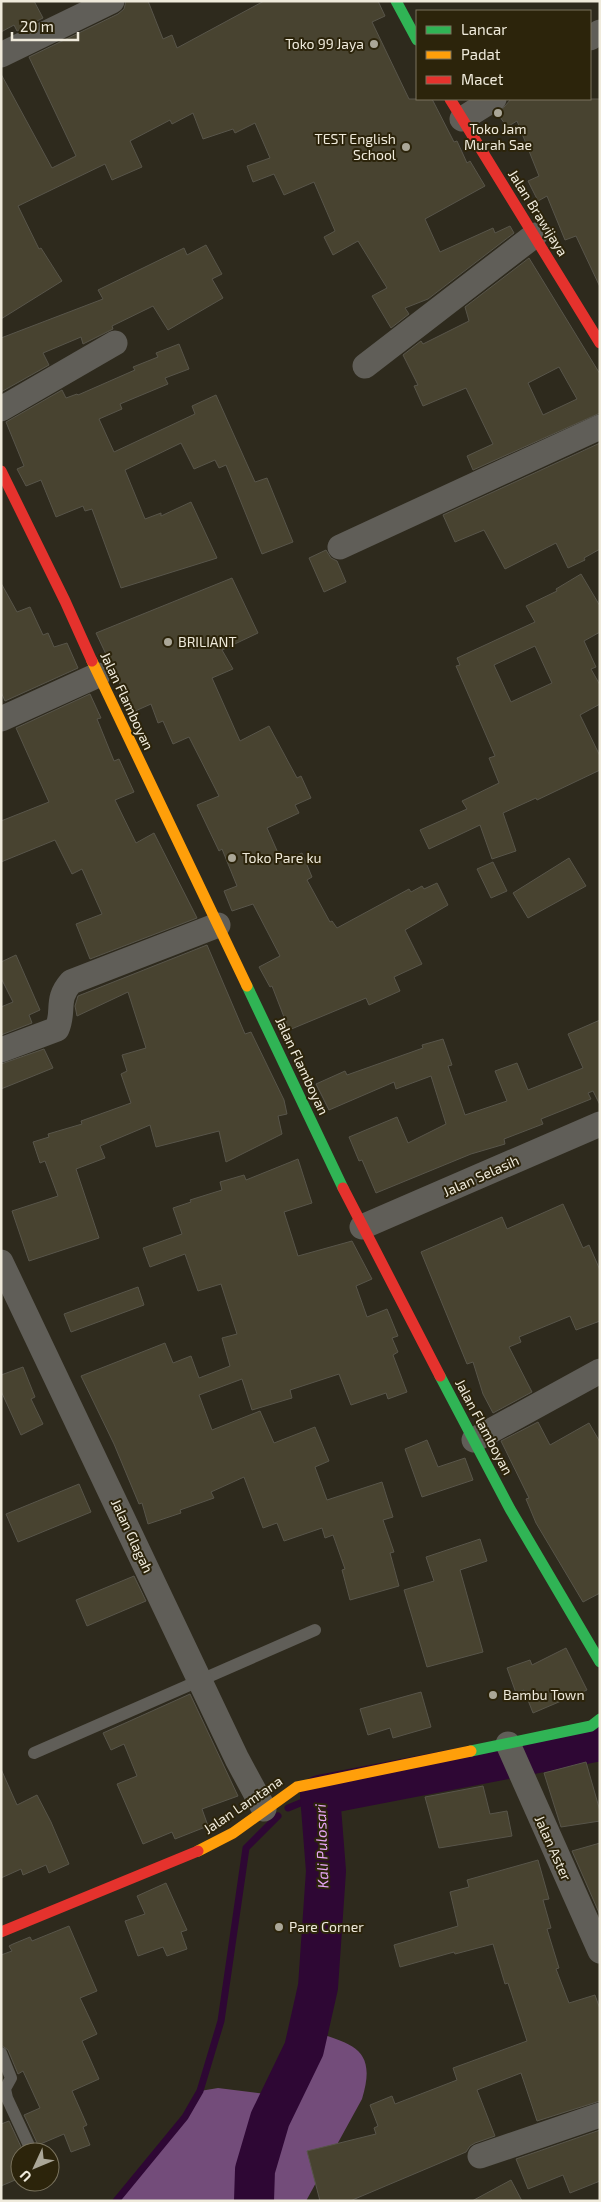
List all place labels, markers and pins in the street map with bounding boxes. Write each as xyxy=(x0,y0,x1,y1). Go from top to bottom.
place label: Toko 99 Jaya xyxy=(285,35,364,52)
marker: Toko 99 Jaya xyxy=(368,38,380,50)
marker: Toko Jam Murah Sae xyxy=(492,107,504,119)
place label: Toko Jam Murah Sae xyxy=(464,120,532,153)
place label: TEST English School xyxy=(315,130,397,163)
marker: TEST English School xyxy=(400,141,412,153)
place label: BRILIANT xyxy=(178,633,237,650)
marker: BRILIANT xyxy=(162,636,174,648)
place label: Toko Pare ku xyxy=(242,849,322,866)
marker: Toko Pare ku xyxy=(226,852,238,864)
place label: Bambu Town xyxy=(503,1686,585,1703)
marker: Bambu Town xyxy=(487,1689,499,1701)
place label: Pare Corner xyxy=(289,1918,364,1935)
marker: Pare Corner xyxy=(273,1921,285,1933)

